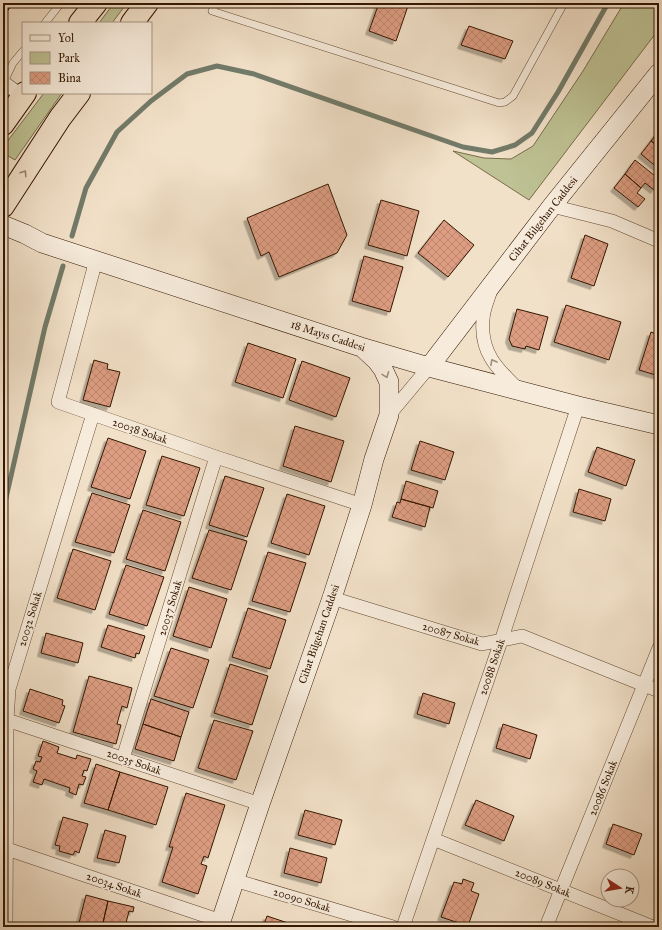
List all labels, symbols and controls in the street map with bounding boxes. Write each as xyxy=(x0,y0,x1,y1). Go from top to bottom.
legend xyxy=(22,22,152,94)
text: Yol xyxy=(58,31,75,45)
text: Park xyxy=(58,51,80,65)
text: Bina xyxy=(58,71,82,85)
one-way arrow xyxy=(19,170,27,177)
street label: Cihat Bilgehan Caddesi xyxy=(506,174,580,264)
street label: 18 Mayıs Caddesi xyxy=(289,318,367,354)
one-way arrow xyxy=(490,359,497,366)
one-way arrow xyxy=(381,371,389,379)
street label: 20038 Sokak xyxy=(111,415,170,447)
street label: 20037 Sokak xyxy=(155,578,185,637)
street label: Cihat Bilgehan Caddesi xyxy=(296,583,342,685)
street label: 20032 Sokak xyxy=(15,589,45,648)
street label: 20087 Sokak xyxy=(421,620,482,649)
street label: 20088 Sokak xyxy=(476,636,508,697)
street label: 20035 Sokak xyxy=(105,747,164,778)
street label: 20086 Sokak xyxy=(586,757,620,818)
street label: 20089 Sokak xyxy=(513,866,574,900)
north arrow xyxy=(600,868,640,908)
street label: 20034 Sokak xyxy=(85,869,144,901)
street label: 20090 Sokak xyxy=(272,885,333,915)
text: K xyxy=(622,885,636,896)

